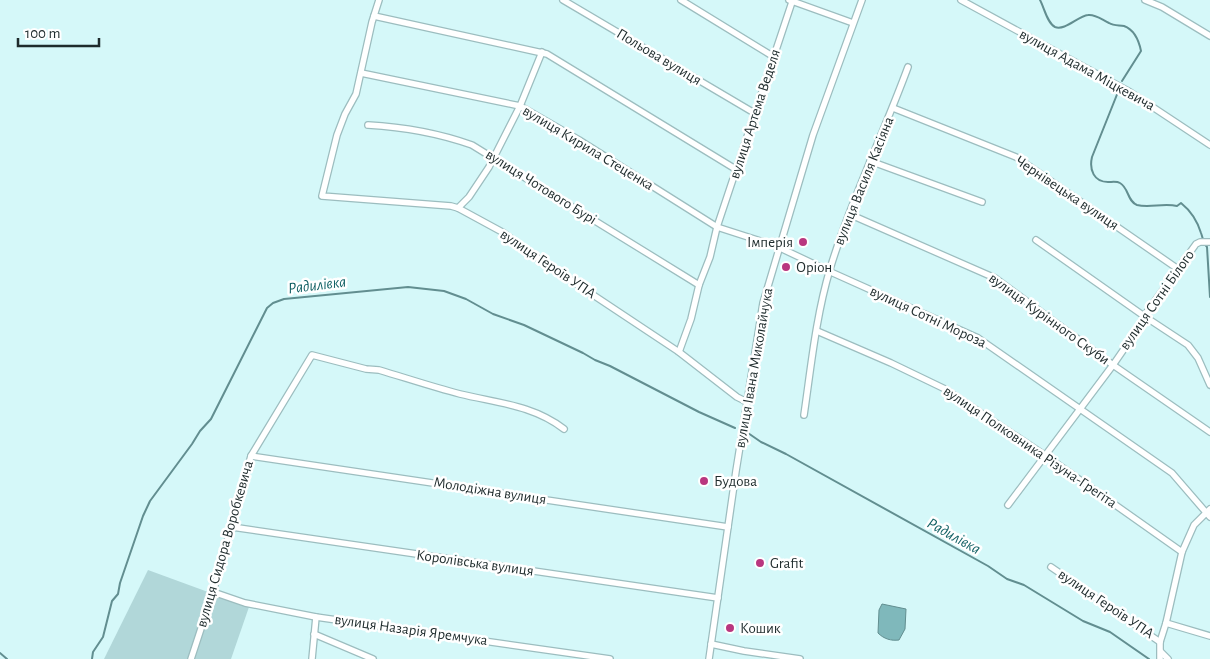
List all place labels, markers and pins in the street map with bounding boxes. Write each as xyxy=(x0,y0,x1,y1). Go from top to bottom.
place label: Імперія xyxy=(747,235,793,250)
marker: Імперія xyxy=(797,236,809,248)
place label: Оріон xyxy=(796,260,832,275)
marker: Оріон xyxy=(780,261,792,273)
place label: Будова xyxy=(714,474,757,489)
marker: Будова xyxy=(698,475,710,487)
place label: Grafit xyxy=(770,556,804,571)
marker: Grafit xyxy=(754,557,766,569)
place label: Кошик xyxy=(740,621,781,636)
marker: Кошик xyxy=(724,622,736,634)

